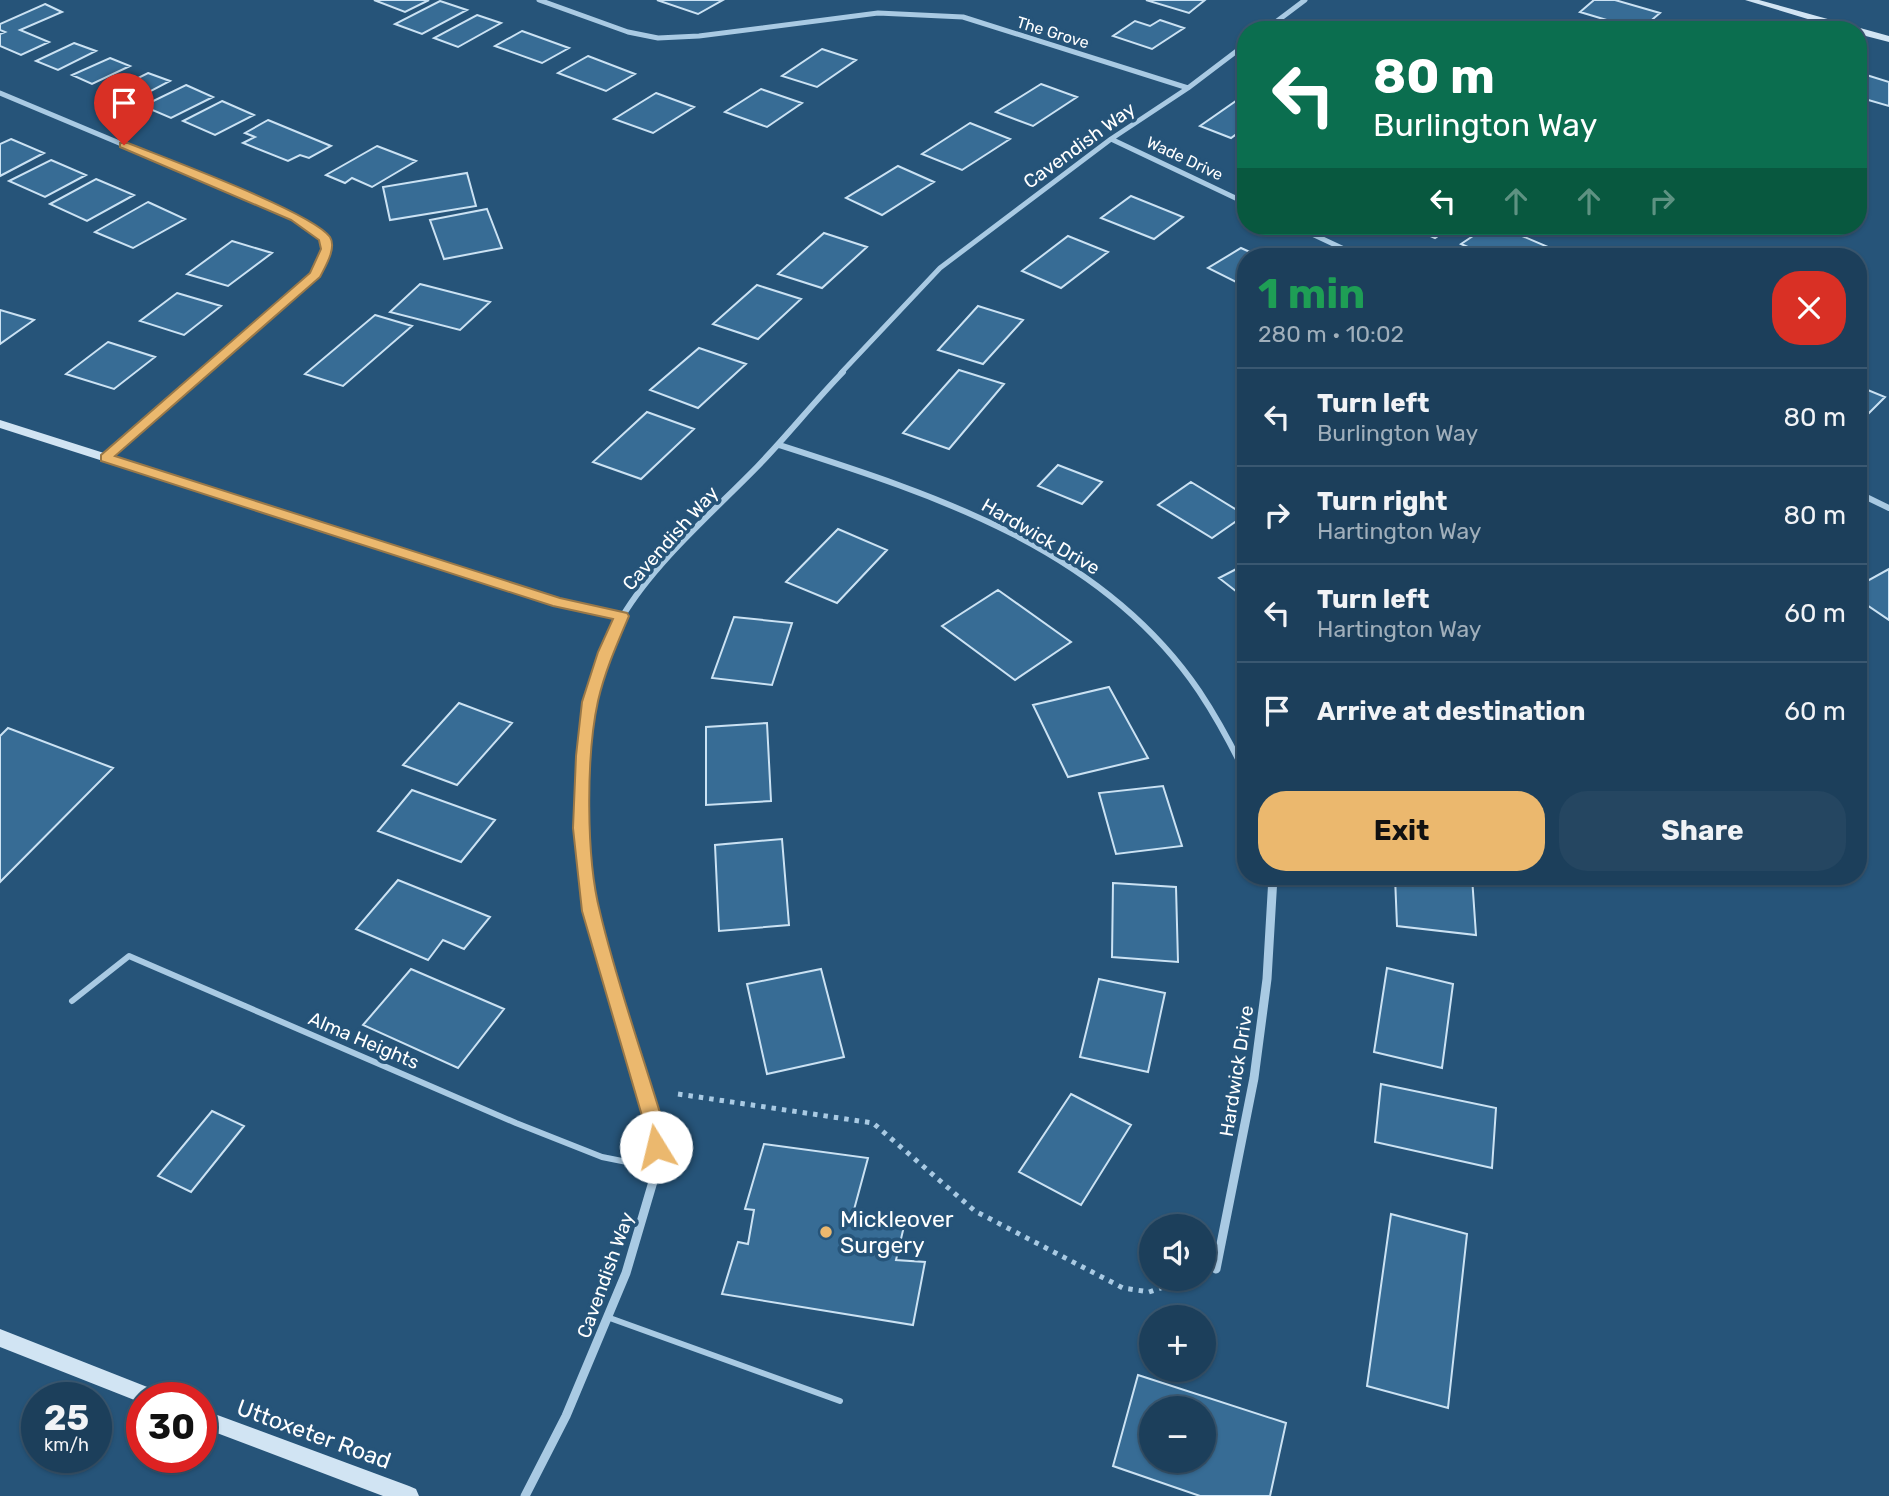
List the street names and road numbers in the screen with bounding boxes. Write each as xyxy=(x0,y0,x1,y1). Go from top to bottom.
street label: The Grove xyxy=(1014,12,1091,53)
street label: Cavendish Way xyxy=(1019,97,1140,194)
street label: Wade Drive xyxy=(1144,132,1226,184)
street label: Cavendish Way xyxy=(618,481,723,595)
street label: Hardwick Drive xyxy=(978,493,1104,580)
street label: Hardwick Drive xyxy=(1215,1004,1258,1138)
street label: Alma Heights xyxy=(305,1007,423,1074)
street label: Cavendish Way xyxy=(572,1209,639,1341)
street label: Uttoxeter Road xyxy=(233,1393,395,1475)

